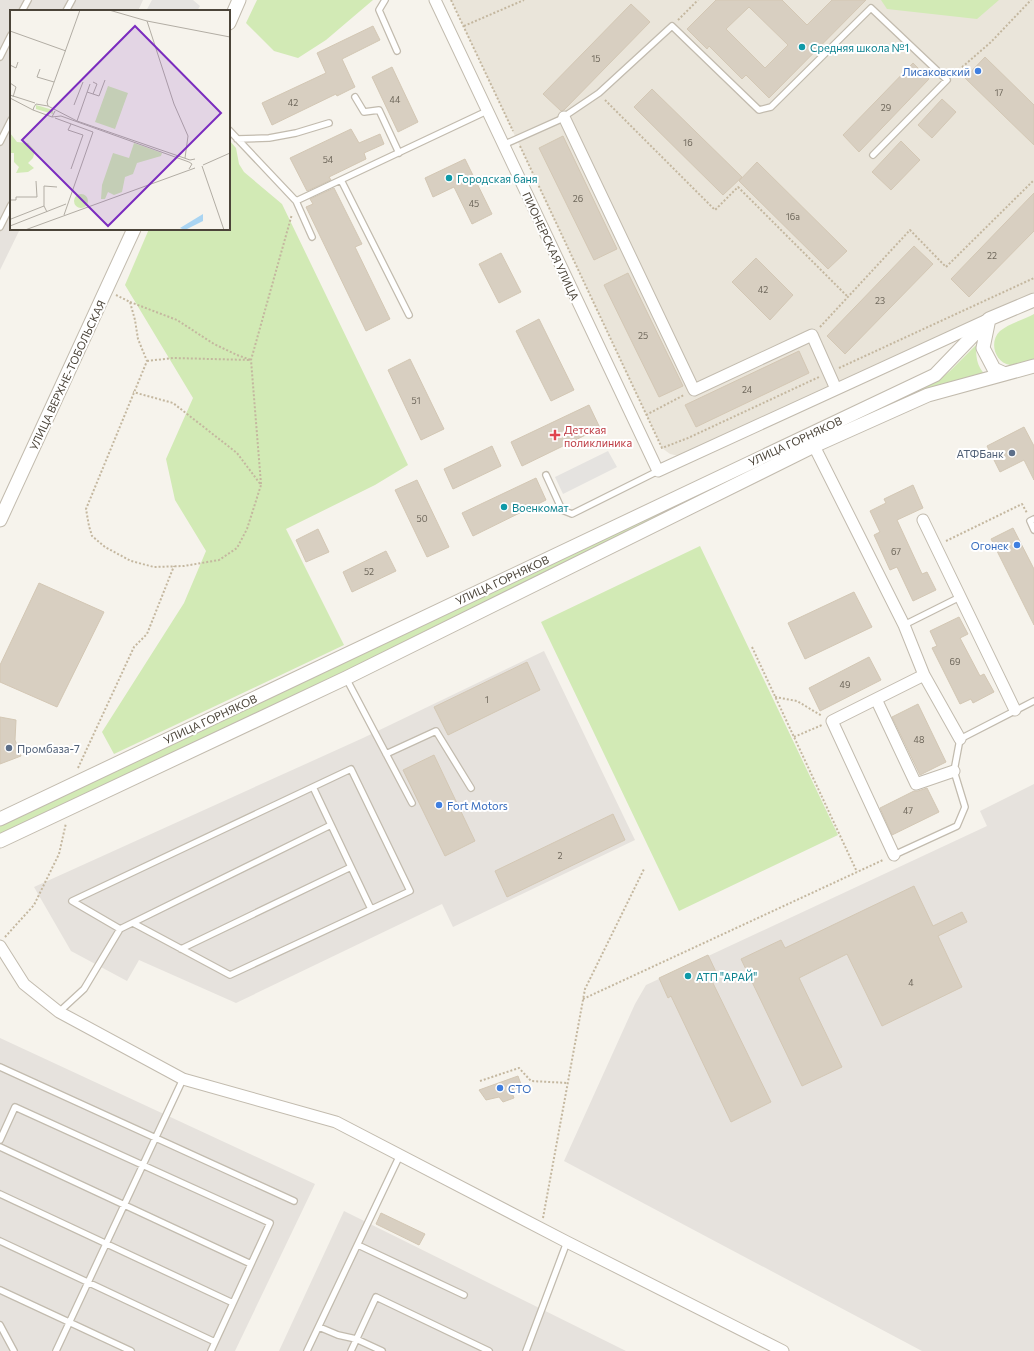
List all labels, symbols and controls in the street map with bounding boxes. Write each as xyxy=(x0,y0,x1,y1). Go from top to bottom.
inset map xyxy=(10,10,230,230)
place label: Средняя школа №1 xyxy=(810,41,909,54)
marker: Средняя школа №1 xyxy=(797,42,807,52)
house number: 15 xyxy=(591,53,601,64)
place label: Лисаковский xyxy=(902,65,970,78)
marker: Лисаковский xyxy=(973,66,983,76)
house number: 17 xyxy=(995,87,1004,98)
house number: 44 xyxy=(390,94,401,105)
house number: 42 xyxy=(288,97,298,108)
house number: 29 xyxy=(881,102,891,113)
house number: 16 xyxy=(683,137,693,148)
house number: 54 xyxy=(323,154,334,165)
place label: Городская баня xyxy=(457,172,538,185)
marker: Городская баня xyxy=(444,173,454,183)
street label: ПИОНЕРСКАЯ УЛИЦА xyxy=(520,190,582,303)
house number: 26 xyxy=(573,193,583,204)
house number: 45 xyxy=(469,198,479,209)
house number: 16а xyxy=(786,211,800,222)
house number: 22 xyxy=(987,250,997,261)
house number: 42 xyxy=(758,284,768,295)
house number: 23 xyxy=(875,295,885,306)
street label: УЛИЦА ВЕРХНЕ-ТОБОЛЬСКАЯ xyxy=(26,298,108,452)
house number: 25 xyxy=(638,330,648,341)
house number: 24 xyxy=(742,384,753,395)
house number: 51 xyxy=(411,395,421,406)
street label: УЛИЦА ГОРНЯКОВ xyxy=(746,414,844,468)
place label: Детская поликлиника xyxy=(564,423,632,449)
marker: Детская поликлиника xyxy=(549,429,561,441)
place label: АТФБанк xyxy=(957,447,1004,460)
marker: АТФБанк xyxy=(1007,448,1017,458)
place label: Военкомат xyxy=(512,501,569,514)
marker: Военкомат xyxy=(499,502,509,512)
house number: 50 xyxy=(416,513,428,524)
place label: Огонек xyxy=(971,539,1009,552)
marker: Огонек xyxy=(1012,540,1022,550)
house number: 67 xyxy=(891,546,901,557)
street label: УЛИЦА ГОРНЯКОВ xyxy=(453,553,551,607)
house number: 52 xyxy=(364,566,374,577)
house number: 69 xyxy=(950,656,960,667)
house number: 49 xyxy=(840,679,850,690)
street label: УЛИЦА ГОРНЯКОВ xyxy=(161,692,259,746)
house number: 1 xyxy=(485,694,489,705)
house number: 48 xyxy=(914,734,924,745)
place label: Промбаза-7 xyxy=(17,742,80,755)
marker: Промбаза-7 xyxy=(4,743,14,753)
place label: Fort Motors xyxy=(447,799,508,812)
marker: Fort Motors xyxy=(434,800,444,810)
house number: 47 xyxy=(903,805,913,816)
house number: 2 xyxy=(558,850,563,861)
place label: АТП "АРАЙ" xyxy=(696,969,757,983)
marker: АТП "АРАЙ" xyxy=(683,971,693,981)
house number: 4 xyxy=(908,977,914,988)
place label: СТО xyxy=(508,1082,531,1095)
marker: СТО xyxy=(495,1083,505,1093)

